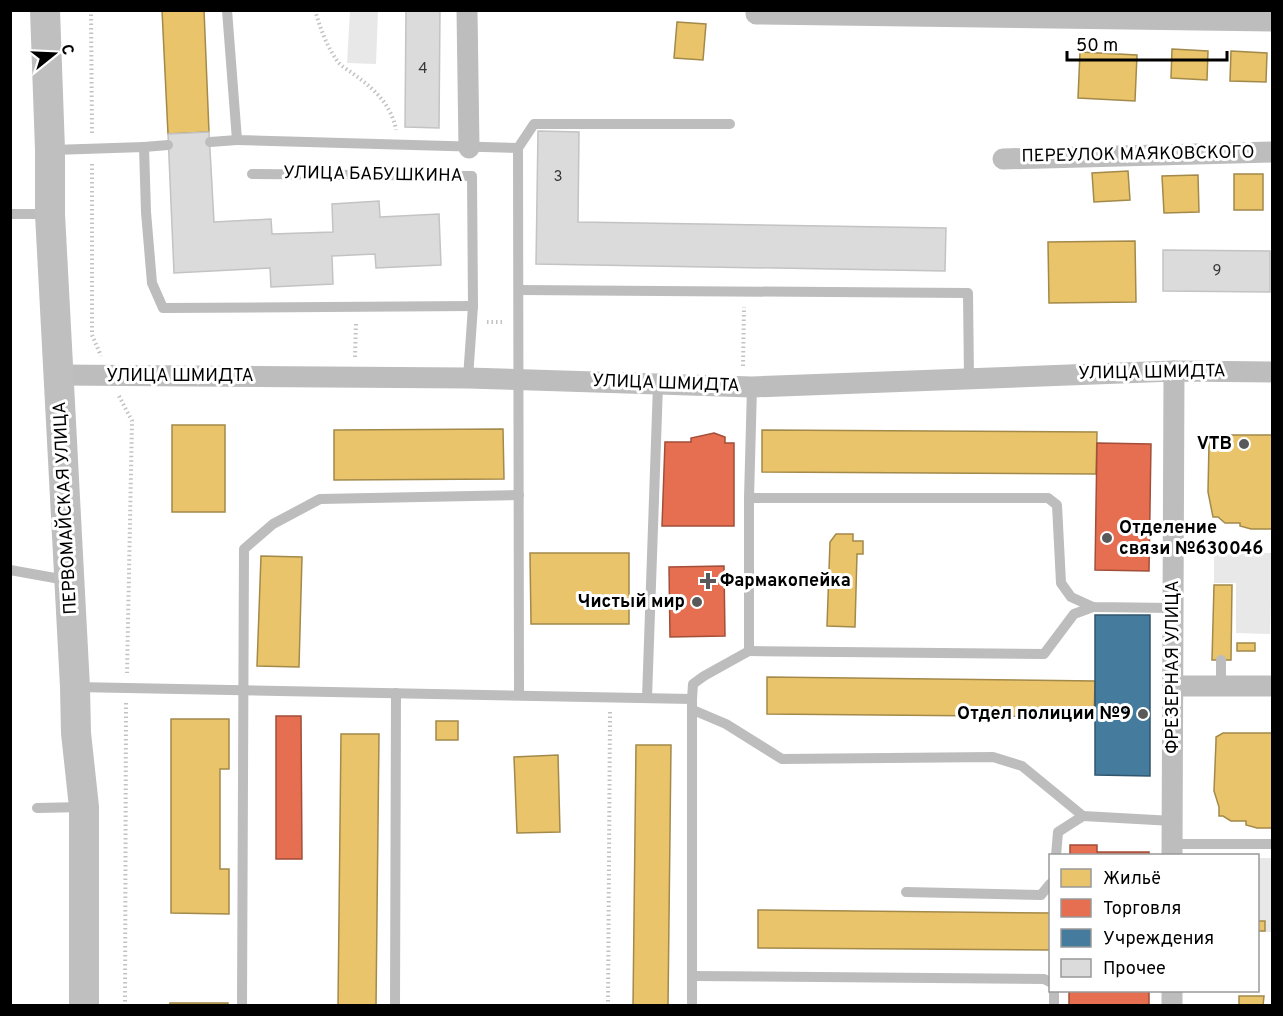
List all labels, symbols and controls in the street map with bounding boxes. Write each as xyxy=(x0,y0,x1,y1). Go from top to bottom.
north arrow xyxy=(24,24,84,84)
scale bar xyxy=(1067,24,1228,62)
text: 50 m xyxy=(1076,35,1118,58)
text: С xyxy=(55,42,77,58)
house number: 4 xyxy=(418,60,428,79)
street label: ПЕРЕУЛОК МАЯКОВСКОГО xyxy=(1021,141,1255,169)
street label: УЛИЦА БАБУШКИНА xyxy=(283,162,463,188)
house number: 3 xyxy=(553,168,563,187)
house number: 9 xyxy=(1213,262,1221,281)
street label: УЛИЦА ШМИДТА xyxy=(1078,360,1226,386)
street label: УЛИЦА ШМИДТА xyxy=(106,365,254,388)
street label: УЛИЦА ШМИДТА xyxy=(592,370,740,398)
street label: ПЕРВОМАЙСКАЯ УЛИЦА xyxy=(47,401,83,615)
place label: VTB xyxy=(1197,433,1232,456)
marker: VTB xyxy=(1237,437,1251,451)
place label: Отделение связи №630046 xyxy=(1119,517,1263,561)
marker: Отделение связи №630046 xyxy=(1100,531,1114,545)
place label: Фармакопейка xyxy=(720,570,851,593)
marker: Фармакопейка xyxy=(701,574,715,588)
street label: ФРЕЗЕРНАЯ УЛИЦА xyxy=(1162,580,1185,754)
place label: Чистый мир xyxy=(578,591,685,614)
marker: Чистый мир xyxy=(690,595,704,609)
place label: Отдел полиции №9 xyxy=(957,703,1131,726)
marker: Отдел полиции №9 xyxy=(1136,707,1150,721)
legend xyxy=(1049,854,1259,992)
text: Жильё xyxy=(1103,868,1161,891)
text: Торговля xyxy=(1103,898,1181,921)
text: Учреждения xyxy=(1103,928,1214,951)
text: Прочее xyxy=(1103,958,1166,981)

